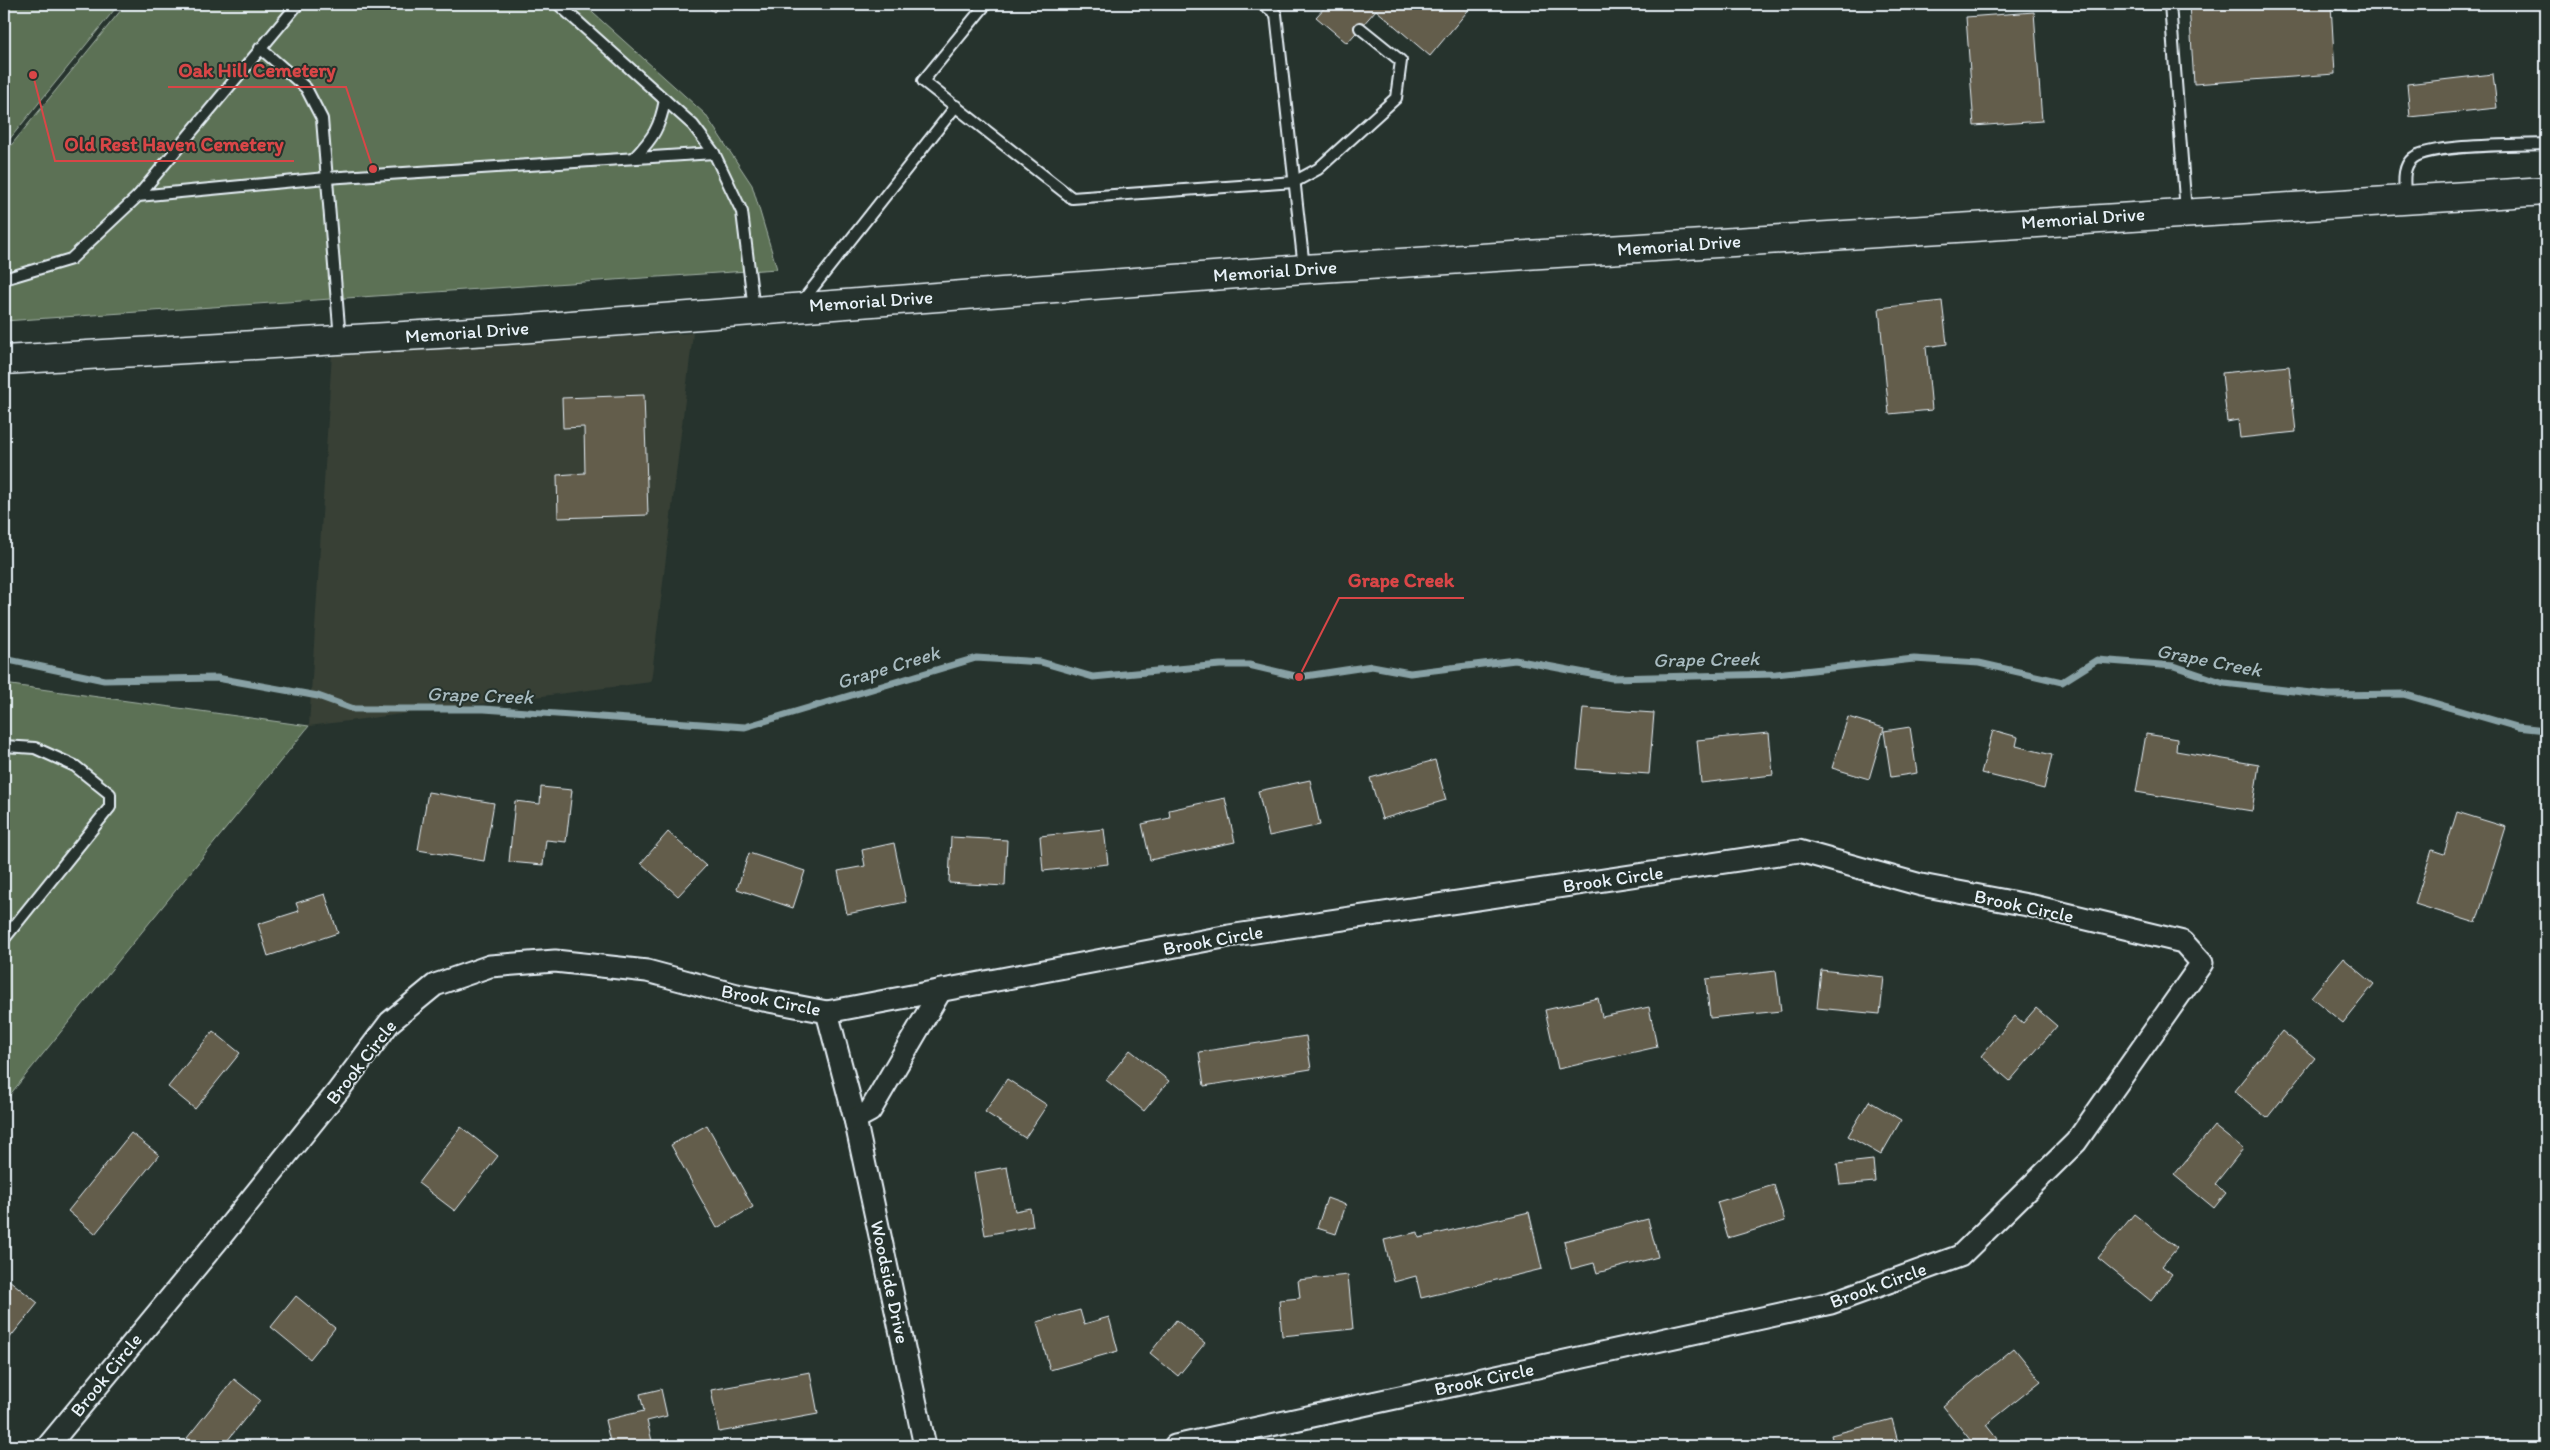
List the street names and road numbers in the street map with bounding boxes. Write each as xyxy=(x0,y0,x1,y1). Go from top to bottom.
street label: Memorial Drive xyxy=(2020,202,2146,234)
street label: Memorial Drive xyxy=(1616,229,1742,261)
street label: Memorial Drive xyxy=(1212,255,1338,287)
street label: Memorial Drive xyxy=(808,285,934,317)
street label: Memorial Drive xyxy=(404,316,530,348)
street label: Brook Circle xyxy=(1561,861,1665,897)
street label: Brook Circle xyxy=(1972,884,2076,928)
street label: Brook Circle xyxy=(1161,920,1265,960)
street label: Brook Circle xyxy=(719,979,823,1021)
street label: Brook Circle xyxy=(321,1015,401,1109)
street label: Woodside Drive xyxy=(866,1218,914,1346)
street label: Brook Circle xyxy=(1827,1257,1929,1313)
street label: Brook Circle xyxy=(65,1328,147,1422)
street label: Brook Circle xyxy=(1432,1357,1536,1401)

